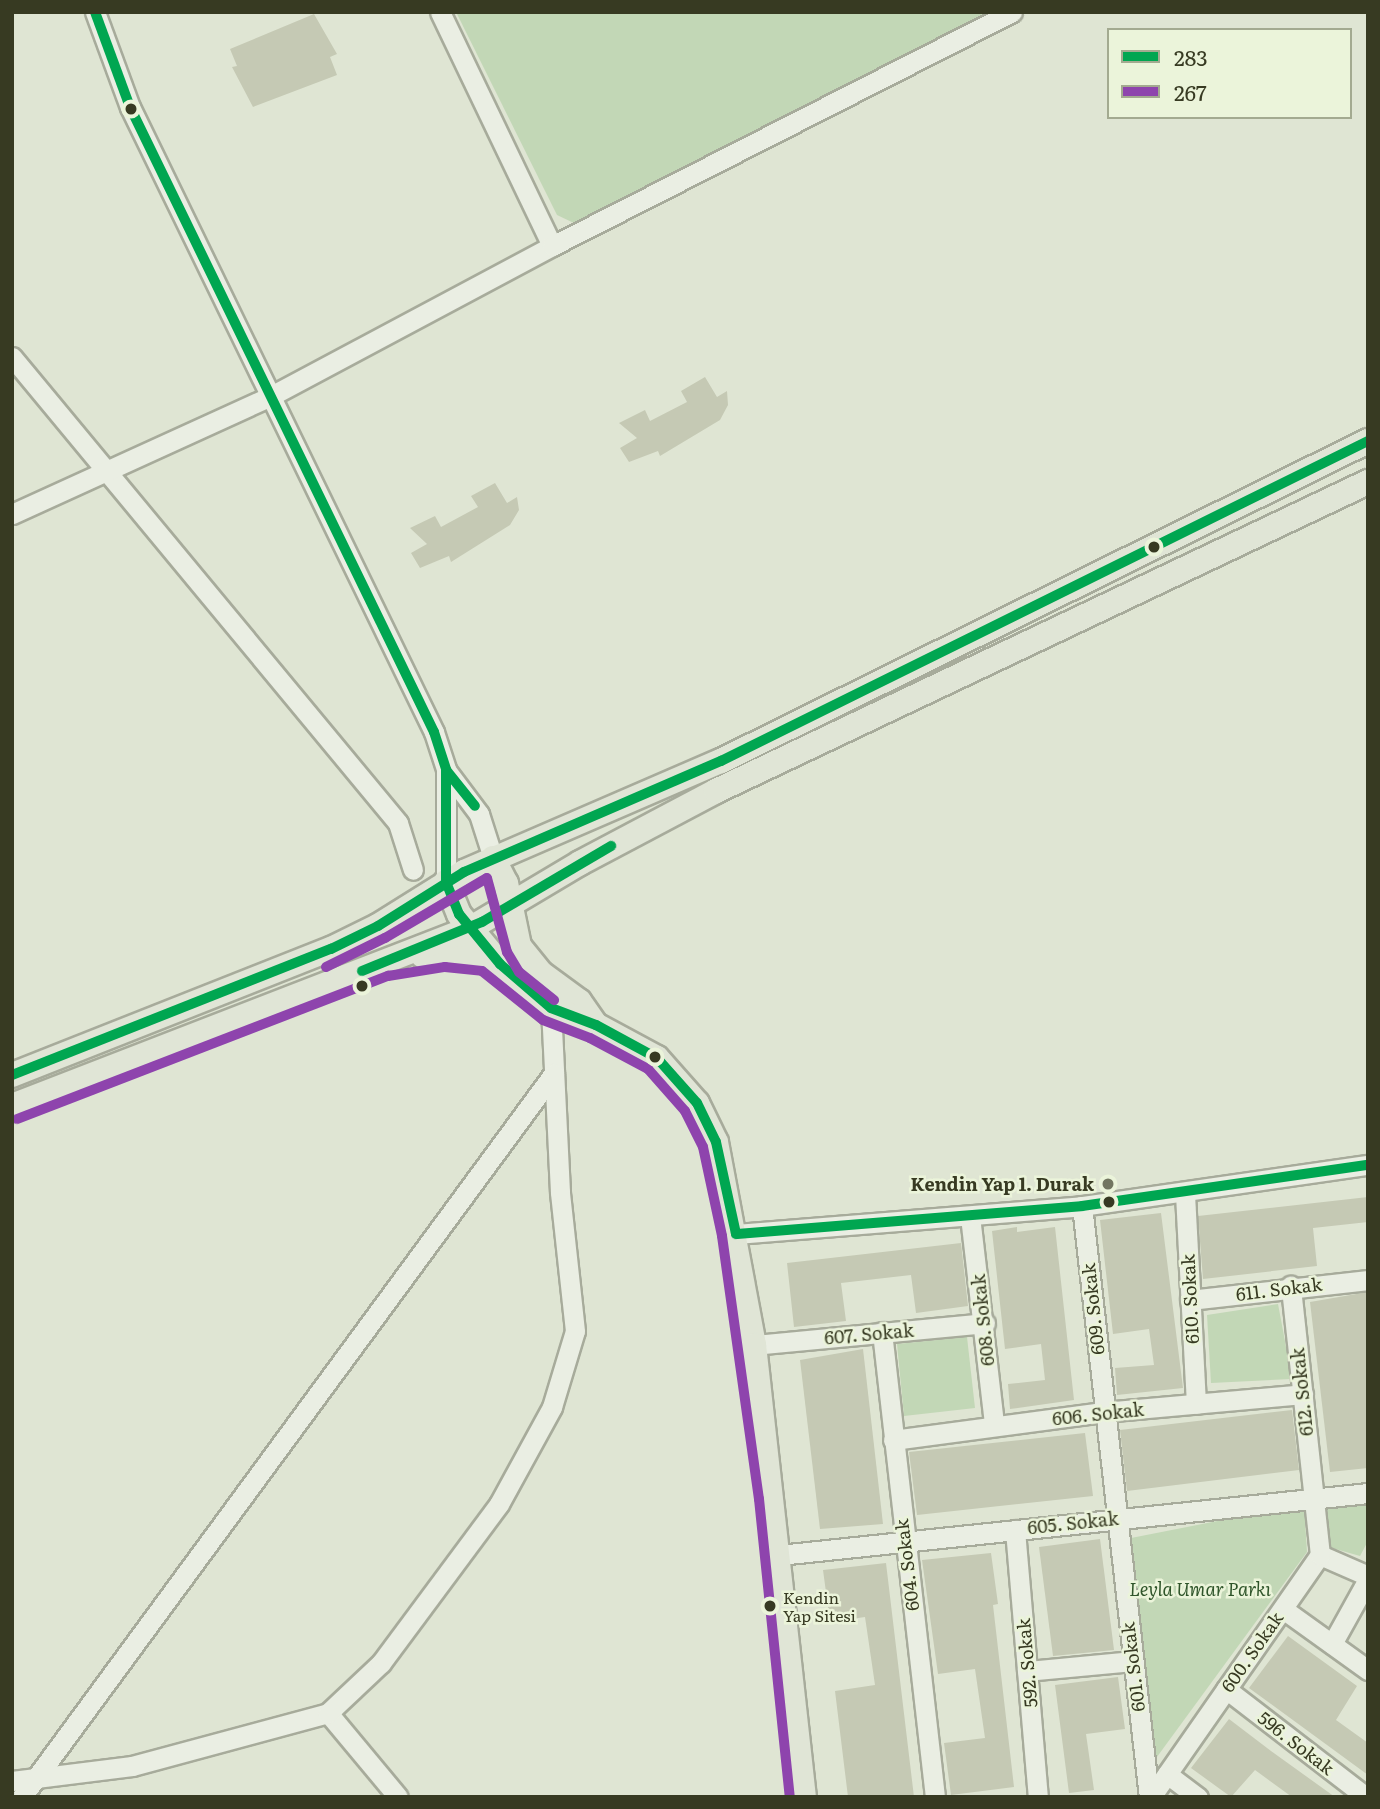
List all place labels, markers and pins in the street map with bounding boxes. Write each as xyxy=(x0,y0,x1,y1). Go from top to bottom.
unlabelled marker xyxy=(124,102,138,116)
unlabelled marker xyxy=(1147,540,1161,554)
unlabelled marker xyxy=(355,979,369,993)
unlabelled marker xyxy=(648,1050,662,1064)
place label: Kendin Yap 1. Durak xyxy=(911,1173,1094,1195)
marker: Kendin Yap 1. Durak xyxy=(1100,1176,1116,1192)
unlabelled marker xyxy=(1102,1195,1116,1209)
place label: Kendin Yap Sitesi xyxy=(783,1587,856,1625)
marker: Kendin Yap Sitesi xyxy=(763,1599,777,1613)

